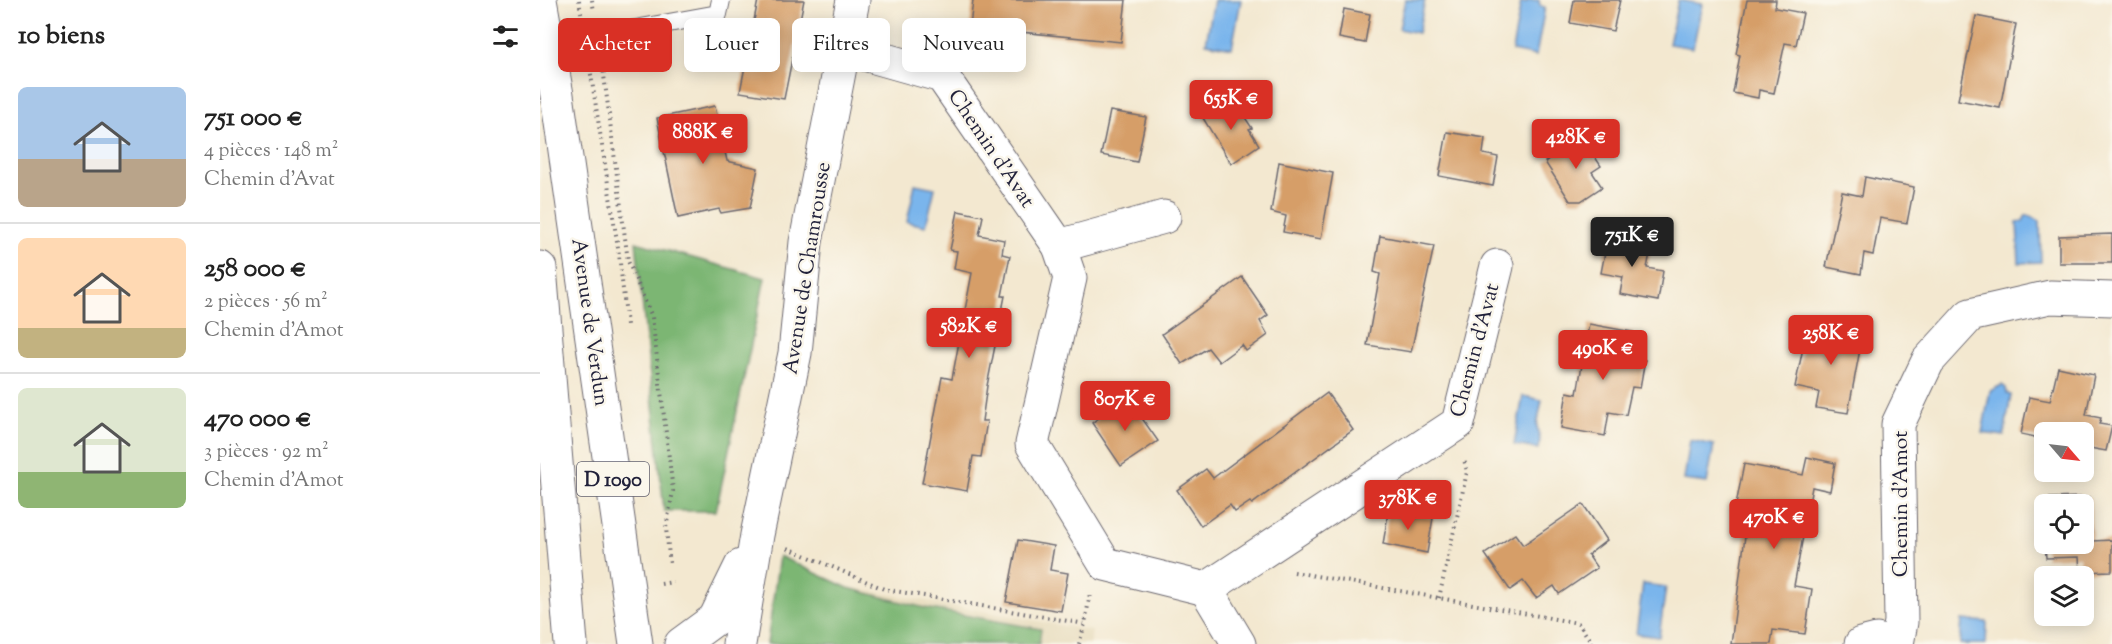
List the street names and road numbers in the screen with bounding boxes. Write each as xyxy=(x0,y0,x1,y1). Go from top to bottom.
street label: Chemin d'Avat xyxy=(939,84,1041,214)
street label: Avenue de Chamrousse xyxy=(776,160,840,377)
street label: Avenue de Verdun xyxy=(562,236,616,408)
street label: Chemin d'Avat xyxy=(1444,280,1508,421)
street label: Chemin d'Amot xyxy=(1887,431,1917,577)
road number: D 1090 xyxy=(577,462,649,496)

